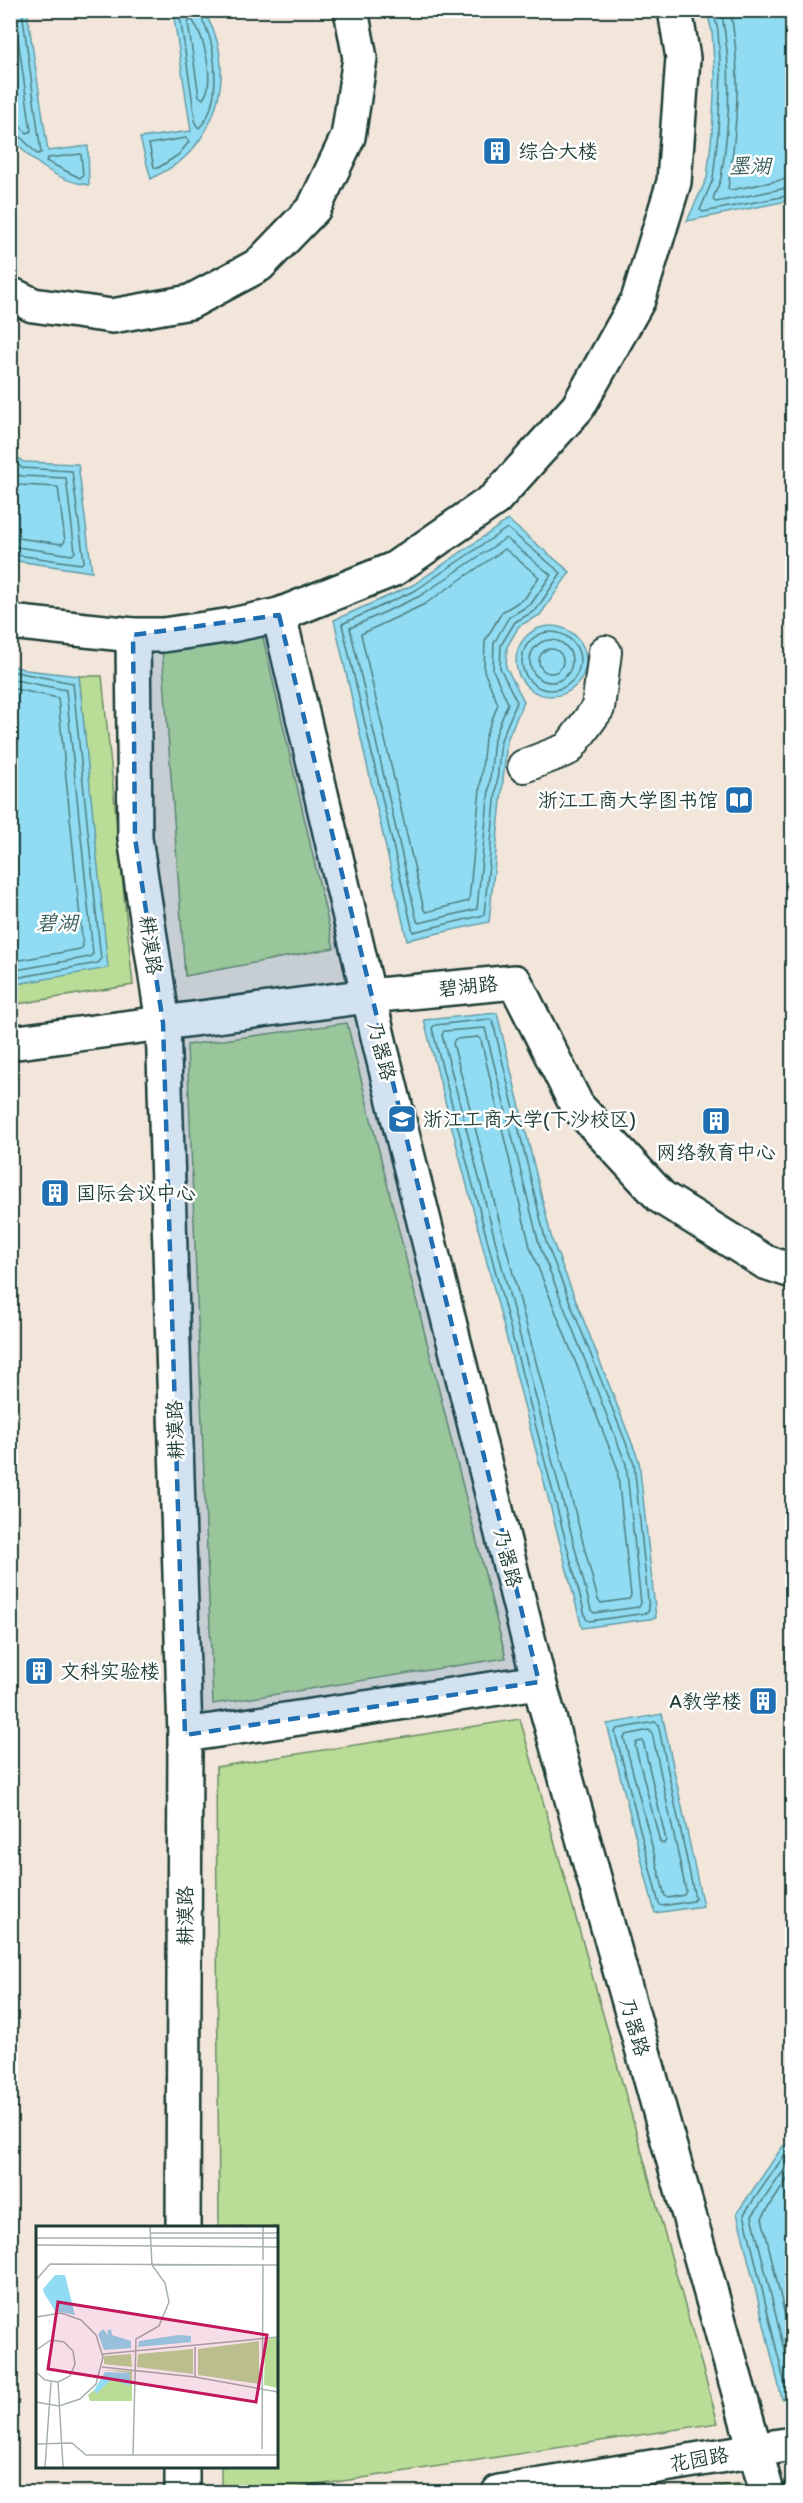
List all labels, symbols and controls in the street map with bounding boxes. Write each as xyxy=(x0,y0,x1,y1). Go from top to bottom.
building icon: 综合大楼 xyxy=(481,135,513,167)
place label: 综合大楼 xyxy=(518,139,598,163)
water label: 墨湖 xyxy=(729,153,773,178)
library icon: 浙江工商大学图书馆 xyxy=(723,784,755,816)
place label: 浙江工商大学图书馆 xyxy=(538,788,718,812)
water label: 碧湖 xyxy=(36,910,80,935)
street label: 耕漠路 xyxy=(135,914,167,977)
street label: 碧湖路 xyxy=(437,971,500,1001)
street label: 乃器路 xyxy=(363,1019,401,1084)
school or university icon: 浙江工商大学(下沙校区) xyxy=(386,1103,418,1135)
building icon: 网络教育中心 xyxy=(700,1105,732,1137)
place label: 浙江工商大学(下沙校区) xyxy=(423,1107,636,1131)
place label: 网络教育中心 xyxy=(656,1140,776,1164)
building icon: 国际会议中心 xyxy=(39,1177,71,1209)
place label: 国际会议中心 xyxy=(76,1181,196,1205)
street label: 耕漠路 xyxy=(162,1399,188,1460)
street label: 乃器路 xyxy=(489,1526,527,1591)
building icon: 文科实验楼 xyxy=(23,1655,55,1687)
place label: 文科实验楼 xyxy=(60,1659,160,1683)
building icon: A教学楼 xyxy=(747,1685,779,1717)
place label: A教学楼 xyxy=(669,1689,742,1713)
street label: 耕漠路 xyxy=(173,1885,197,1946)
street label: 乃器路 xyxy=(615,1995,655,2060)
inset map xyxy=(36,2226,278,2467)
street label: 花园路 xyxy=(667,2442,732,2476)

